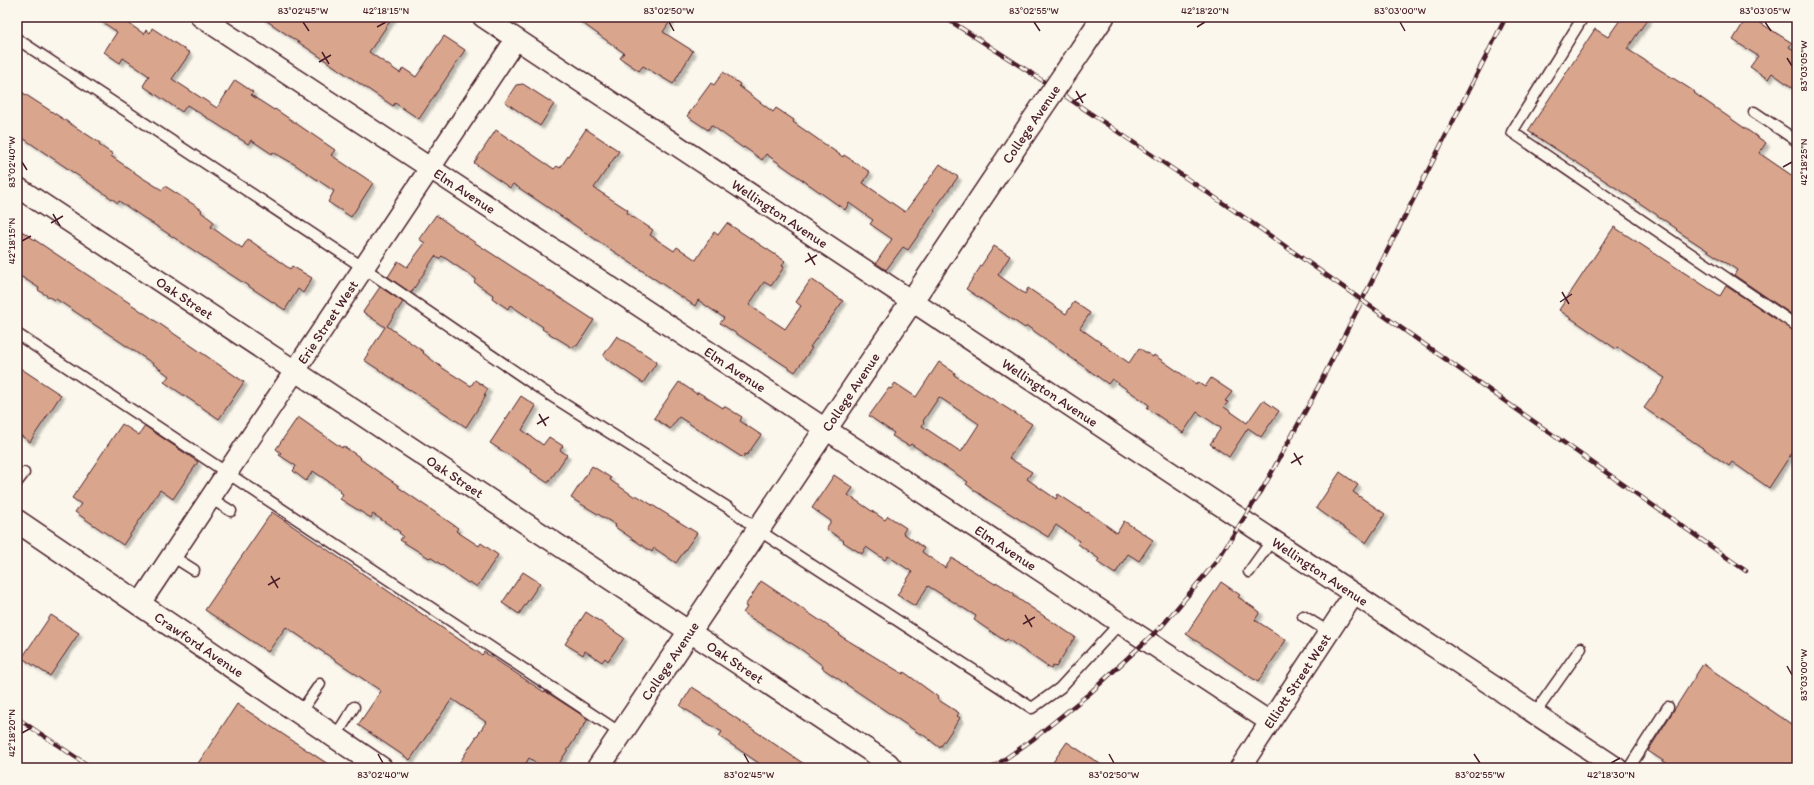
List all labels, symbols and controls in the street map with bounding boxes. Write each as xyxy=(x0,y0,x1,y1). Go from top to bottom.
text: 83°02'45"W xyxy=(278,4,329,17)
text: 42°18'15"N xyxy=(363,4,409,17)
text: 83°02'50"W xyxy=(644,4,695,17)
text: 83°02'55"W xyxy=(1009,4,1059,17)
text: 42°18'20"N xyxy=(1181,4,1229,17)
text: 83°03'00"W xyxy=(1374,4,1426,17)
text: 83°03'05"W xyxy=(1740,4,1791,17)
text: 83°03'05"W xyxy=(1797,40,1810,91)
street label: College Avenue xyxy=(999,81,1064,167)
text: 83°02'40"W xyxy=(5,136,18,188)
text: 42°18'25"N xyxy=(1797,138,1810,186)
street label: Elm Avenue xyxy=(430,165,499,218)
street label: Wellington Avenue xyxy=(728,176,831,252)
text: 42°18'15"N xyxy=(5,218,18,264)
street label: Oak Street xyxy=(153,273,216,323)
street label: Erie Street West xyxy=(294,277,362,368)
street label: Elm Avenue xyxy=(701,343,769,396)
street label: College Avenue xyxy=(818,349,884,435)
street label: Wellington Avenue xyxy=(998,355,1101,431)
street label: Oak Street xyxy=(423,452,486,502)
street label: Elm Avenue xyxy=(971,522,1040,575)
street label: Wellington Avenue xyxy=(1268,534,1371,610)
street label: Crawford Avenue xyxy=(151,609,247,682)
street label: College Avenue xyxy=(638,618,703,704)
street label: Elliott Street West xyxy=(1260,631,1335,732)
street label: Oak Street xyxy=(703,637,767,687)
text: 83°03'00"W xyxy=(1797,649,1810,701)
text: 42°18'20"N xyxy=(5,709,18,757)
text: 83°02'40"W xyxy=(357,768,409,781)
text: 83°02'45"W xyxy=(724,768,775,781)
text: 83°02'50"W xyxy=(1089,768,1140,781)
text: 83°02'55"W xyxy=(1455,768,1505,781)
text: 42°18'30"N xyxy=(1587,768,1635,781)

